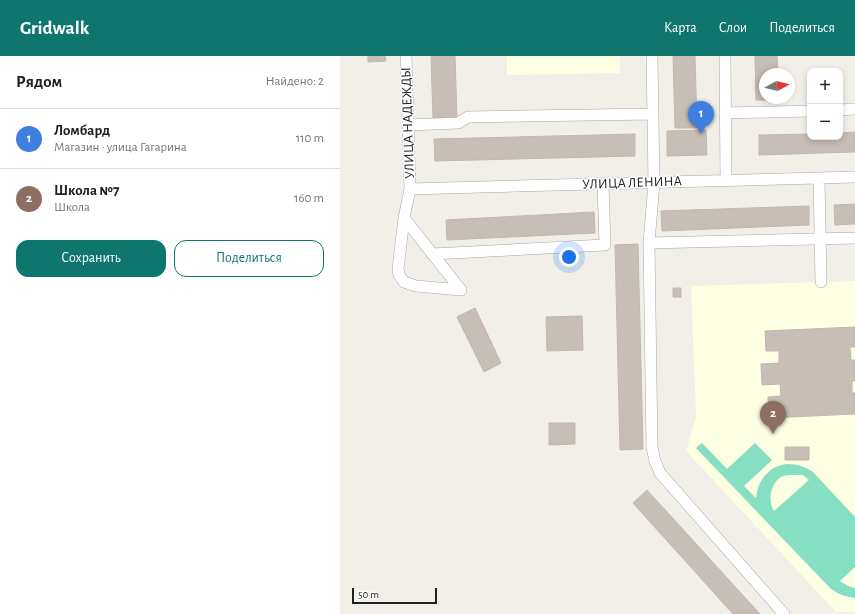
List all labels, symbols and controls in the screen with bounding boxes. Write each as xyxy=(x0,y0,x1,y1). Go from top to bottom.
text: Gridwalk xyxy=(20,19,89,38)
text: Карта xyxy=(664,21,697,35)
text: Слои xyxy=(719,21,747,35)
text: Поделиться xyxy=(769,21,835,35)
street label: УЛИЦА НАДЕЖДЫ xyxy=(399,67,417,179)
north arrow xyxy=(759,68,795,104)
map controls xyxy=(807,68,843,140)
button: + xyxy=(807,68,843,104)
text: Рядом xyxy=(16,73,62,90)
text: Найдено: 2 xyxy=(266,75,324,88)
pin: 1 xyxy=(688,101,714,134)
button: − xyxy=(807,104,843,140)
text: Ломбард xyxy=(54,123,110,138)
text: 1 xyxy=(27,132,31,145)
text: 110 m xyxy=(296,132,324,145)
text: Магазин · улица Гагарина xyxy=(54,141,187,154)
street label: УЛИЦА ЛЕНИНА xyxy=(582,174,682,192)
text: Школа №7 xyxy=(54,183,119,198)
text: 2 xyxy=(26,192,32,205)
text: 160 m xyxy=(294,192,324,205)
text: Школа xyxy=(54,201,90,214)
button: Сохранить xyxy=(16,240,166,277)
button: Поделиться xyxy=(174,240,324,277)
your location xyxy=(559,247,579,267)
pin: 2 xyxy=(760,401,786,434)
scale bar xyxy=(352,586,437,605)
text: 50 m xyxy=(358,589,379,600)

